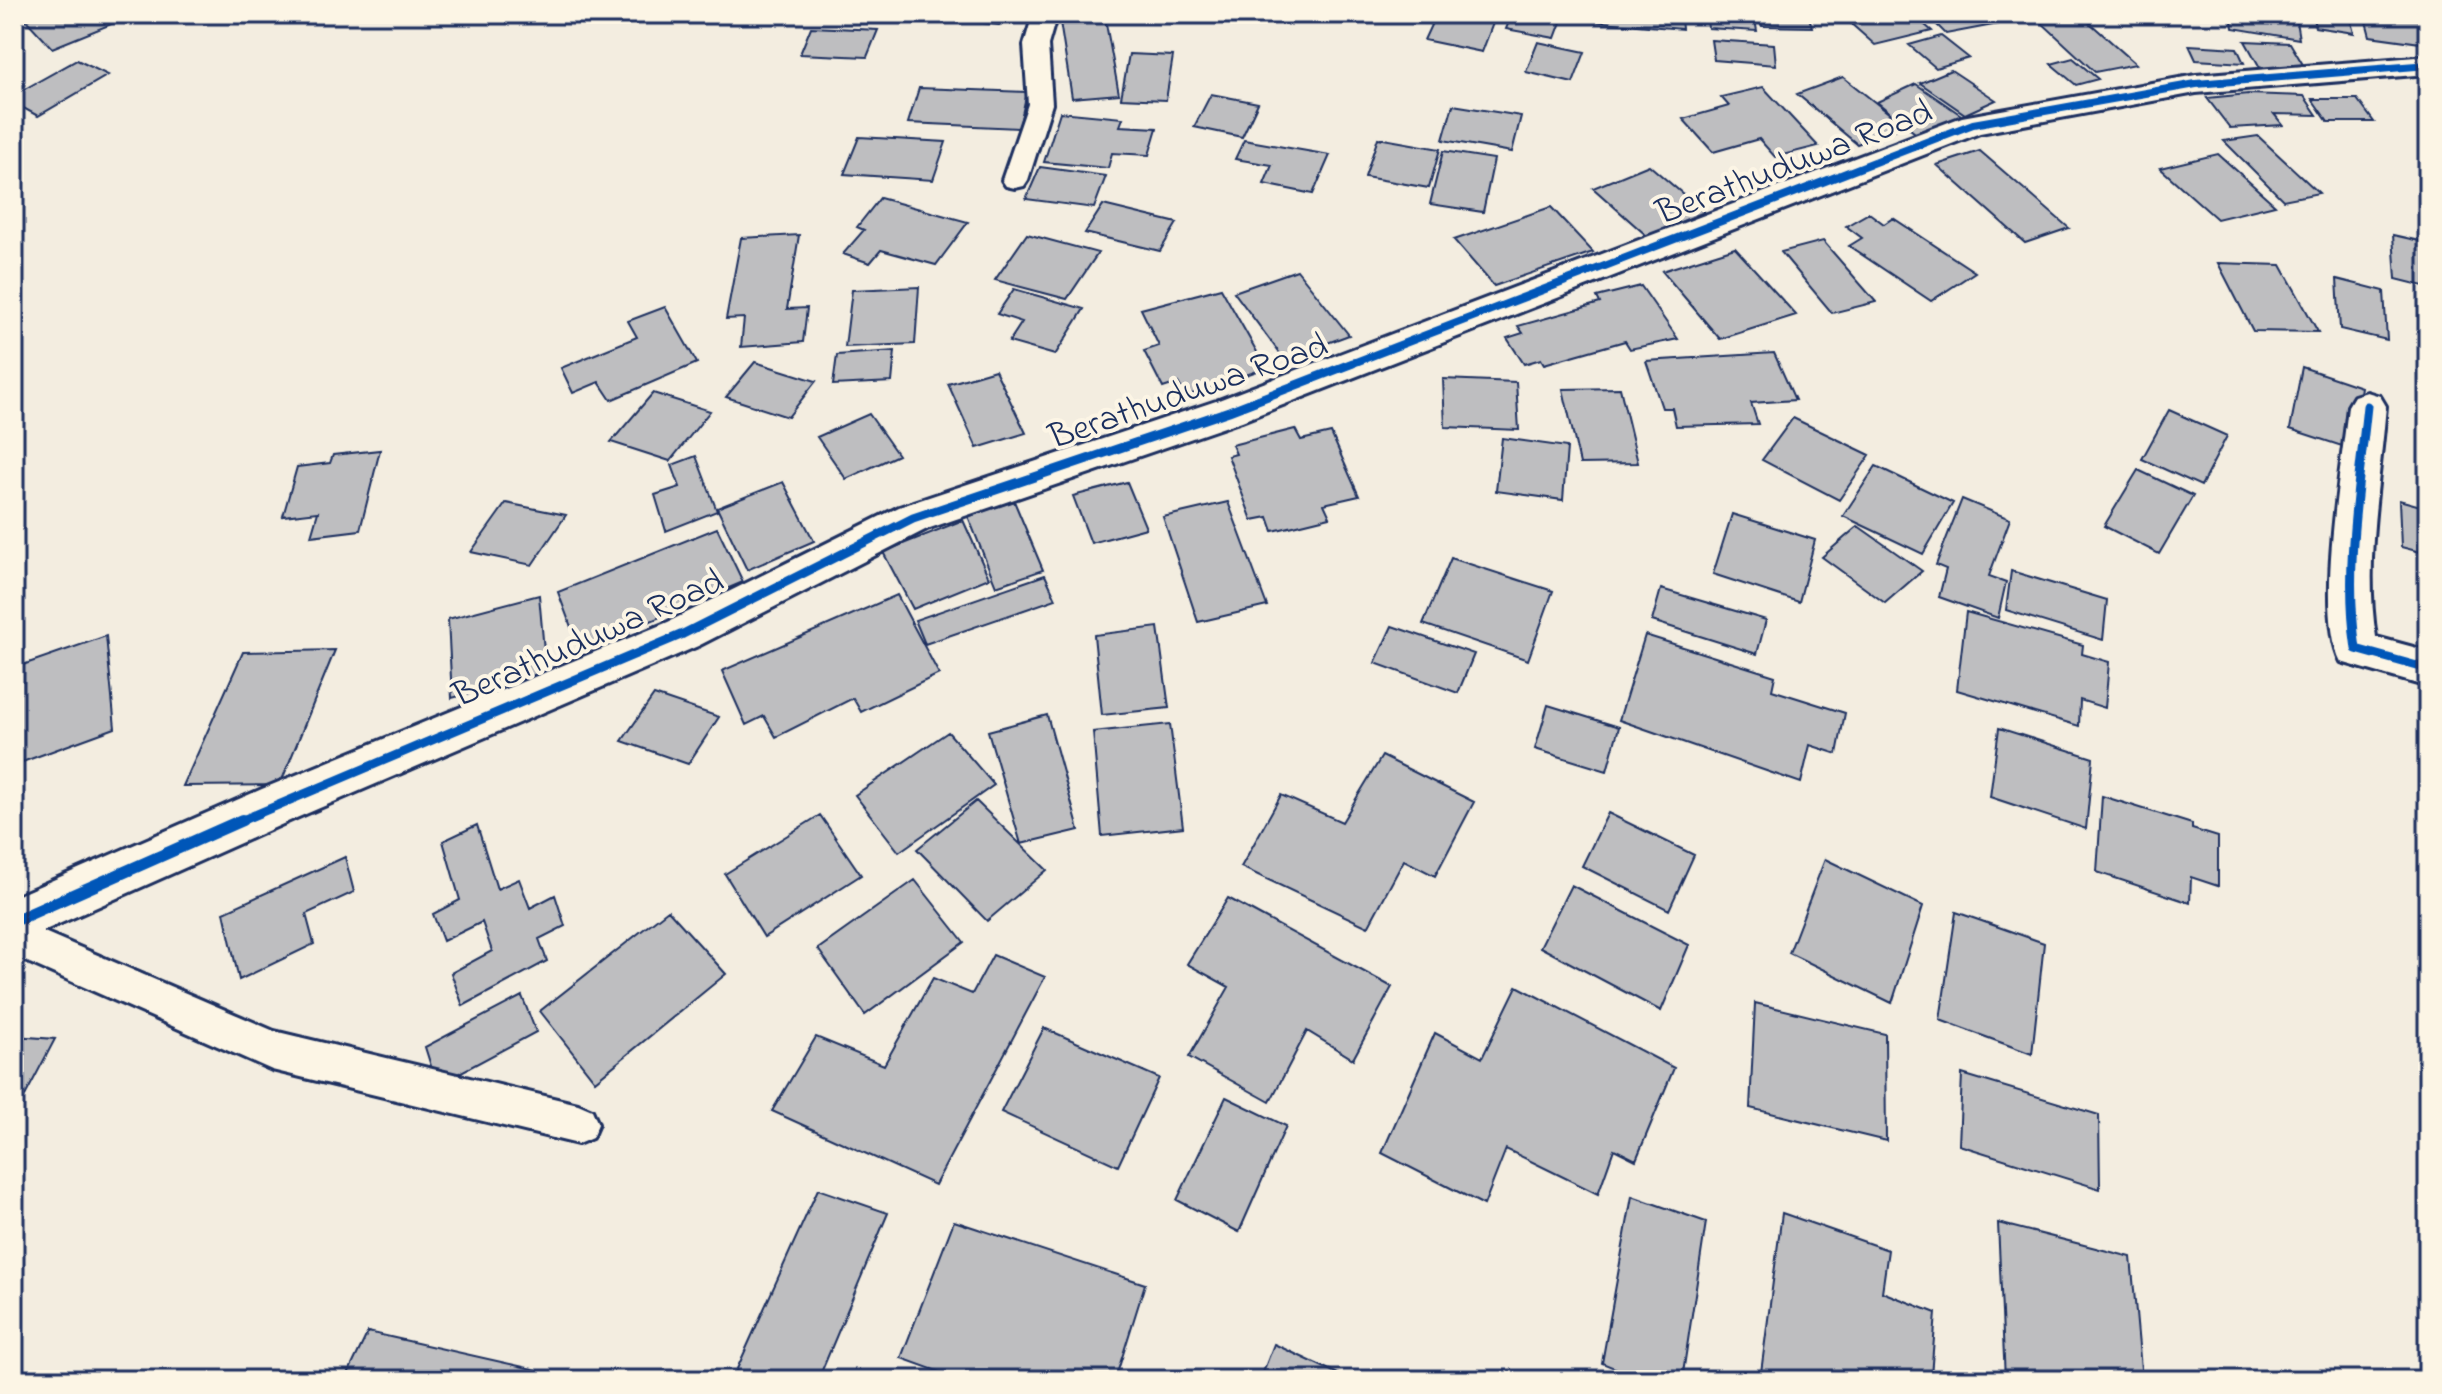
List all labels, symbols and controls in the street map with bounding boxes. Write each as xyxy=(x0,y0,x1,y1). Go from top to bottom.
street label: Berathuduwa Road xyxy=(1648,87,1941,241)
street label: Berathuduwa Road xyxy=(1042,320,1336,466)
street label: Berathuduwa Road xyxy=(444,556,733,724)

